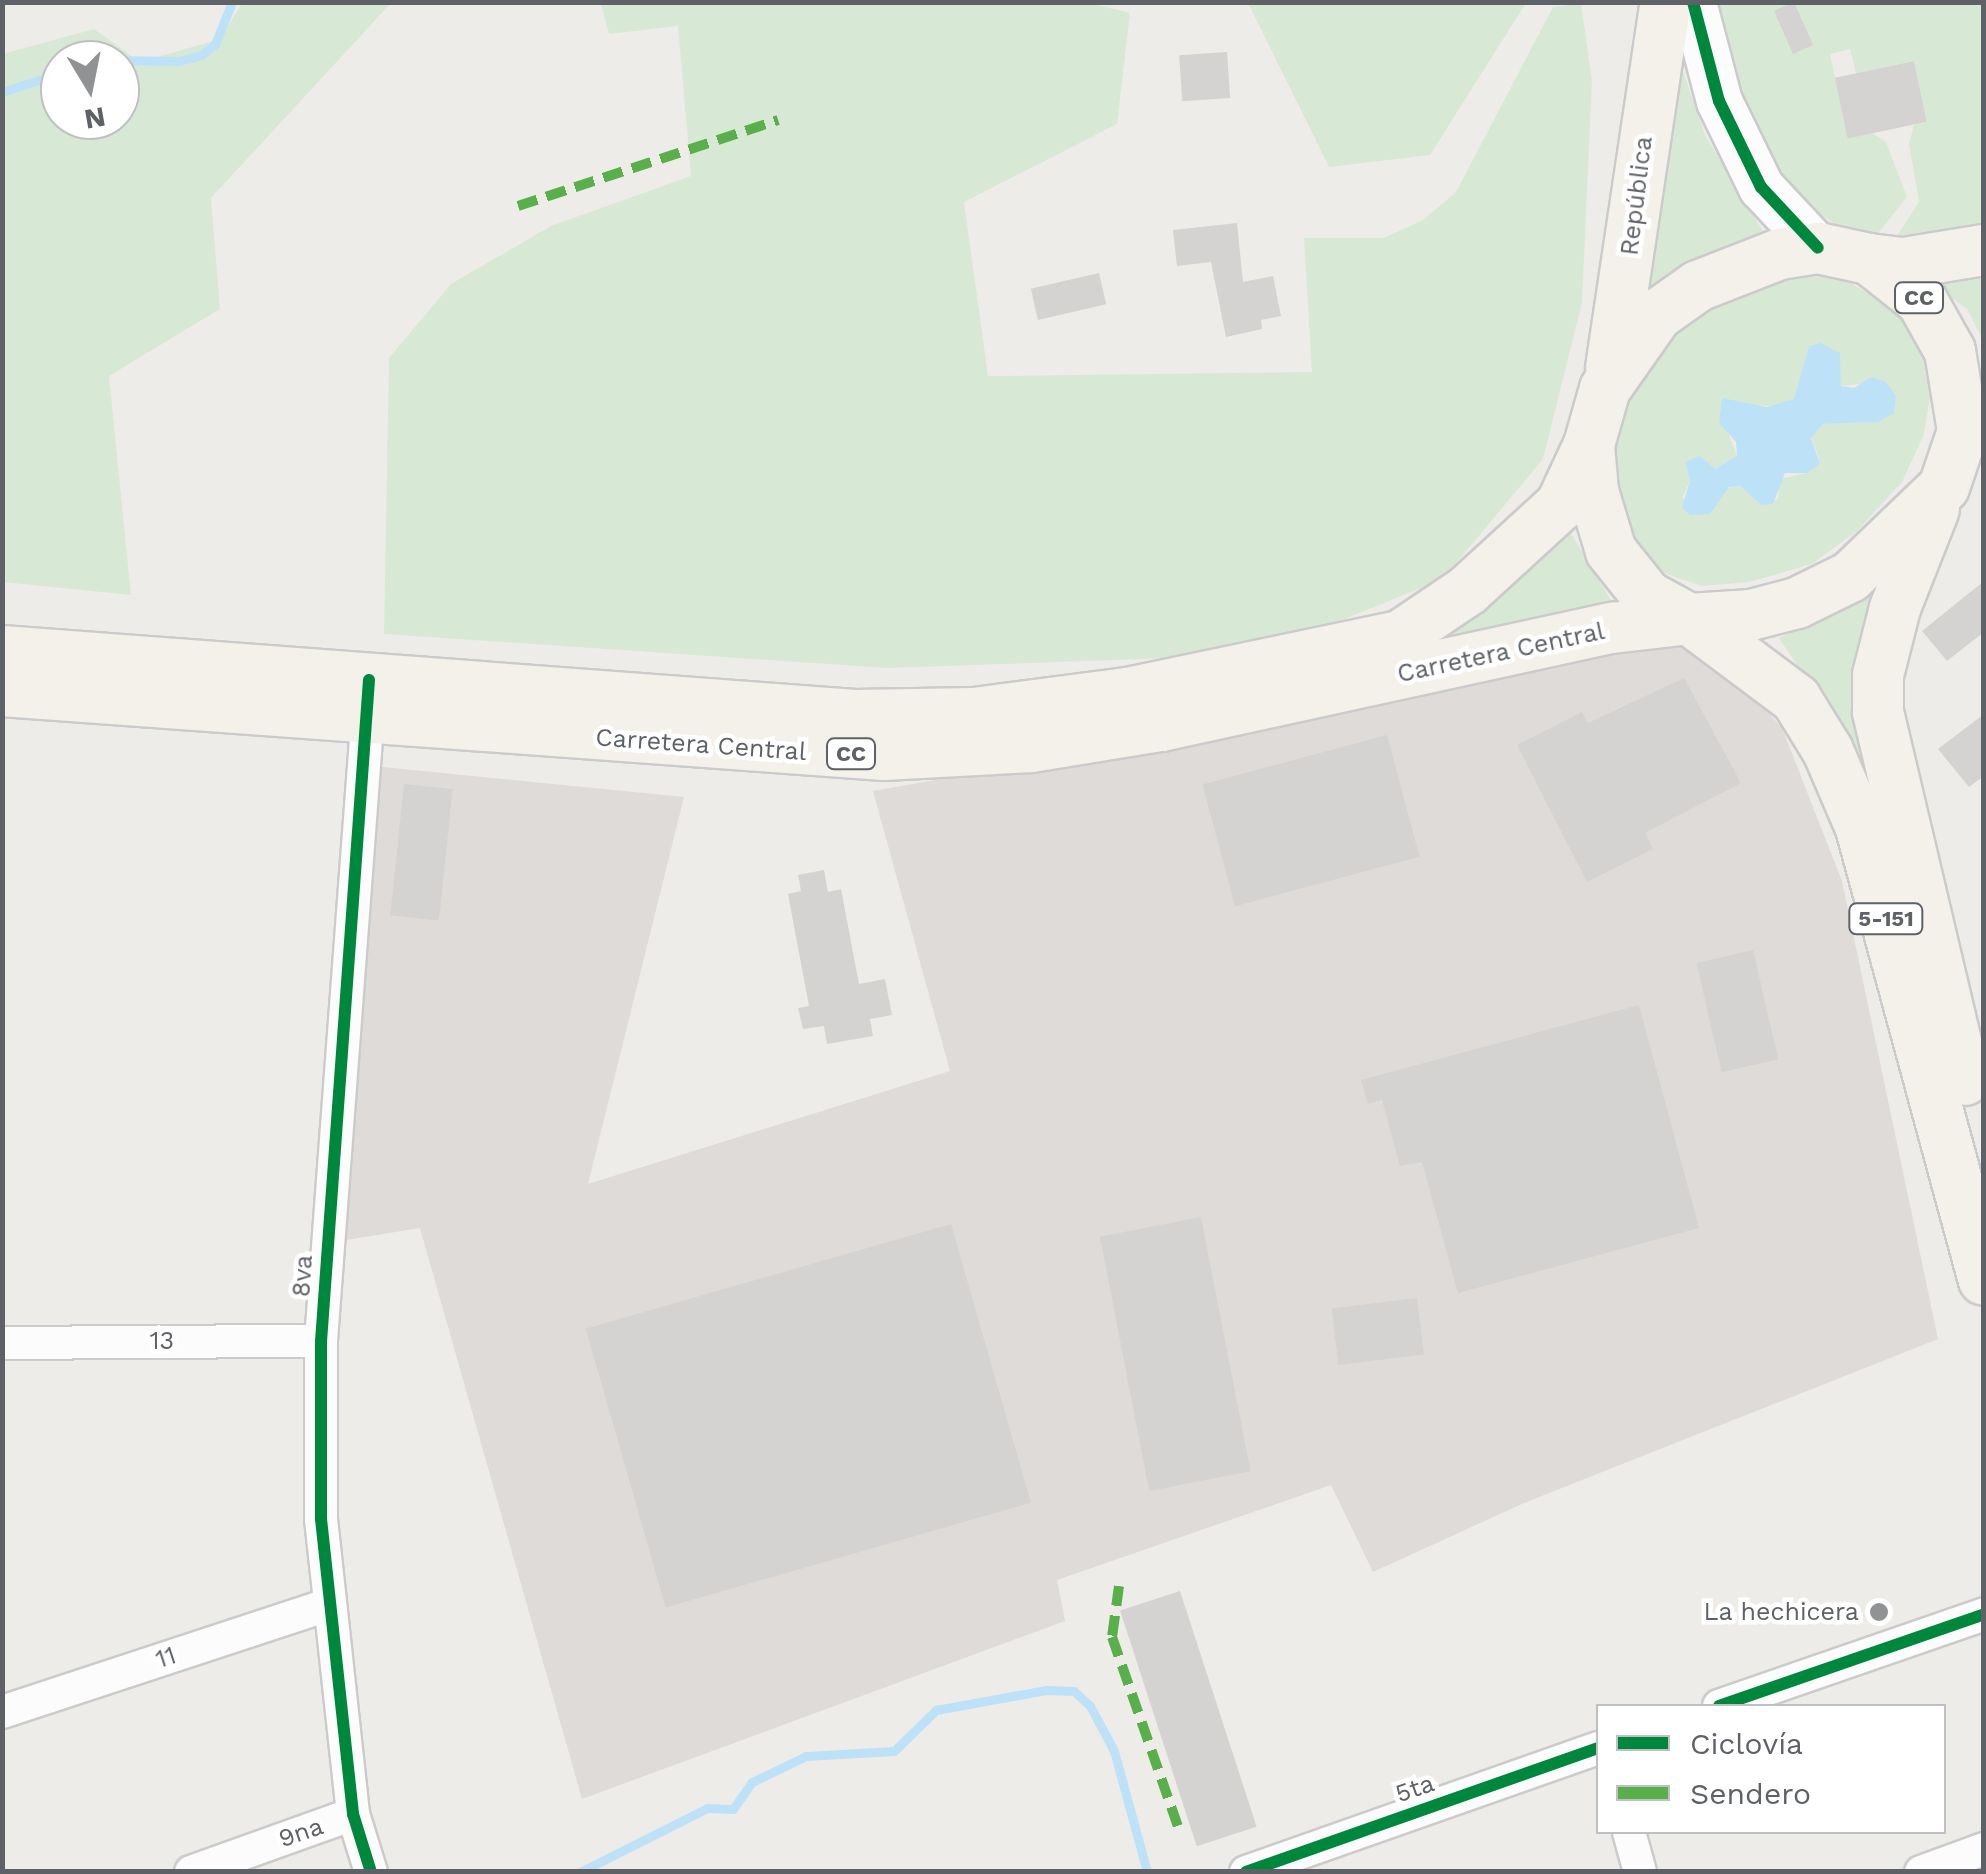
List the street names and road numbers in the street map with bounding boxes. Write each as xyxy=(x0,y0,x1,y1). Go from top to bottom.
street label: República xyxy=(1615,135,1659,257)
road number: CC xyxy=(1894,281,1944,315)
street label: Carretera Central xyxy=(1394,616,1608,690)
street label: Carretera Central xyxy=(594,723,808,767)
road number: CC xyxy=(826,737,876,771)
road number: 5-151 xyxy=(1846,902,1926,936)
street label: 8va xyxy=(287,1254,319,1298)
street label: 13 xyxy=(150,1326,174,1356)
street label: 11 xyxy=(152,1641,180,1675)
street label: 5ta xyxy=(1392,1768,1438,1810)
street label: 9na xyxy=(275,1811,327,1855)

